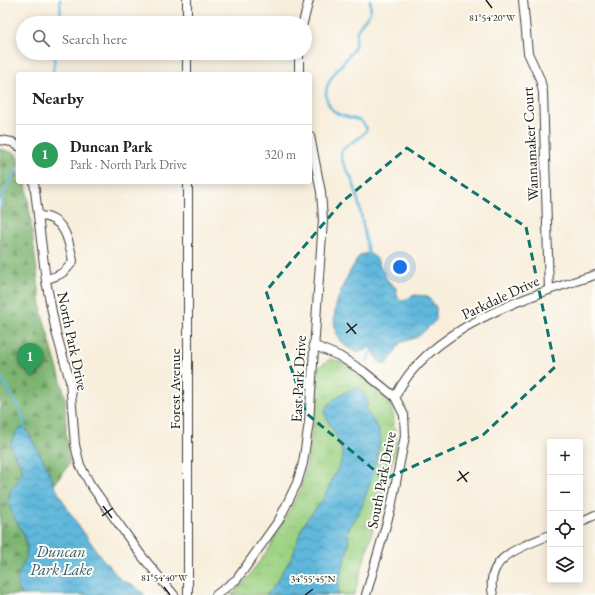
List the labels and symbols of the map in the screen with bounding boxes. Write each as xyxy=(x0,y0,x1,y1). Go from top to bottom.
text: 81°54'20"W xyxy=(469,11,516,24)
street label: Wannamaker Court xyxy=(518,86,542,202)
your location xyxy=(390,257,410,277)
street label: Parkdale Drive xyxy=(458,271,542,323)
street label: North Park Drive xyxy=(53,290,93,392)
street label: East Park Drive xyxy=(286,335,310,423)
pin: 1 xyxy=(17,343,43,376)
street label: Forest Avenue xyxy=(165,348,184,430)
street label: South Park Drive xyxy=(362,430,400,530)
water label: Duncan Park Lake xyxy=(30,541,93,580)
text: 81°54'40"W xyxy=(141,571,188,584)
text: 34°55'45"N xyxy=(291,572,336,585)

